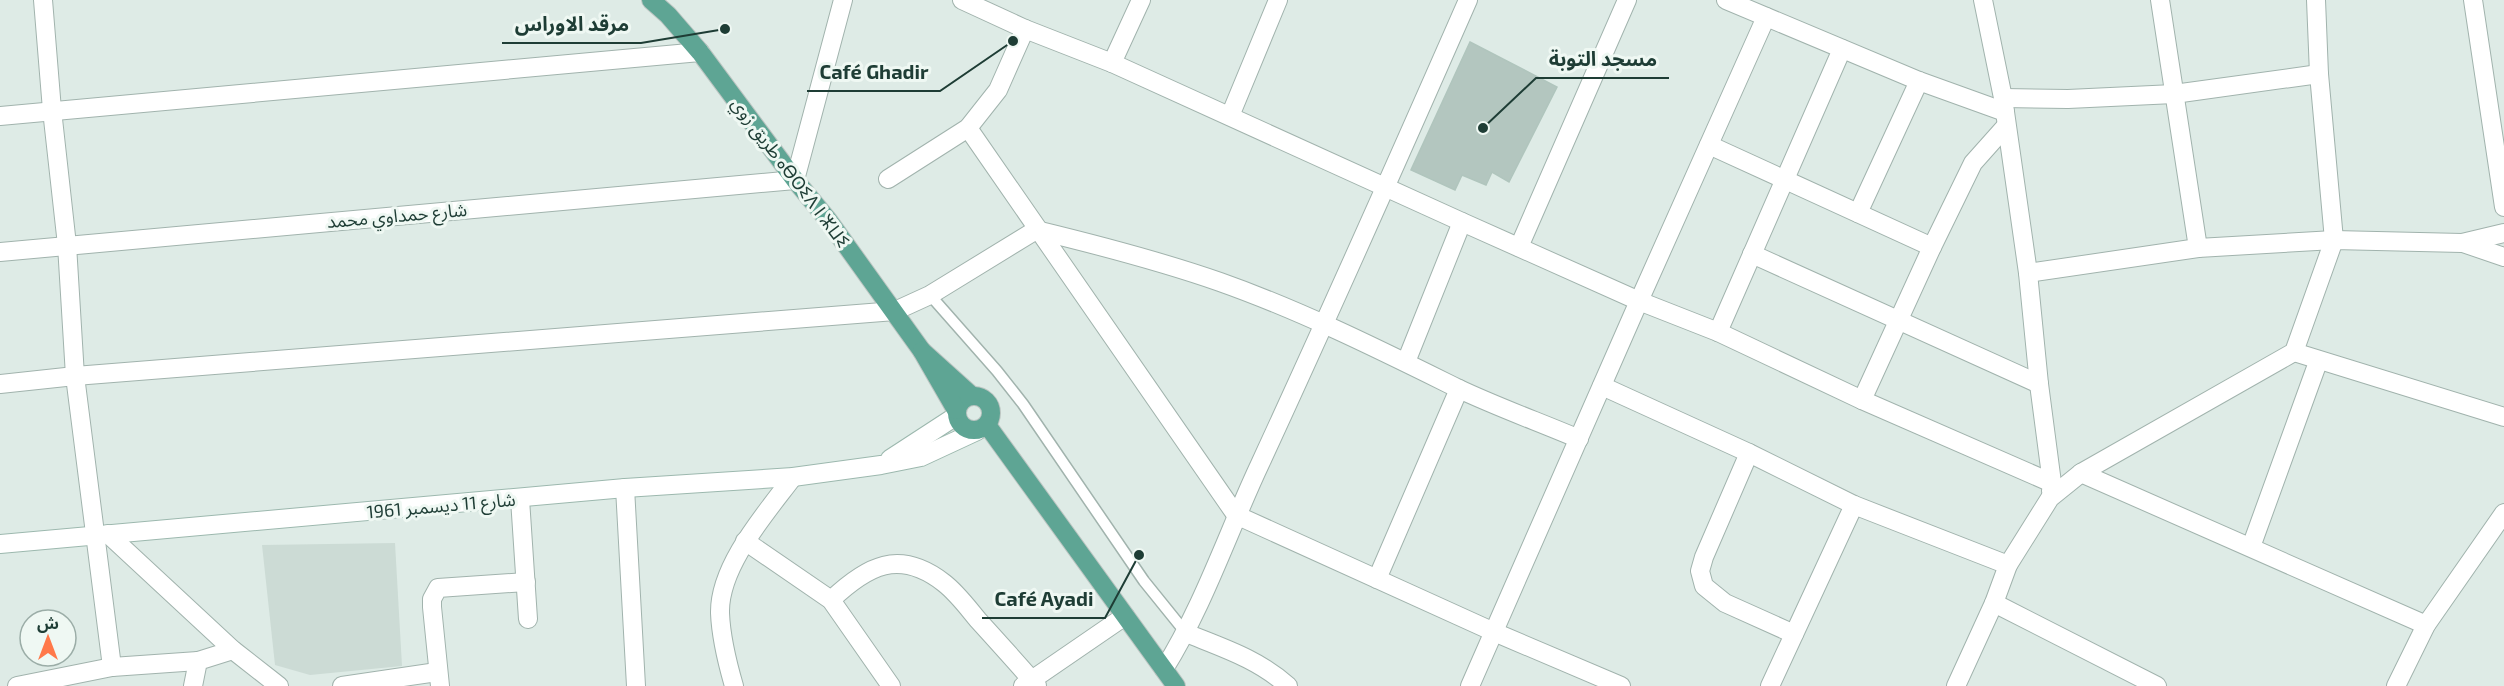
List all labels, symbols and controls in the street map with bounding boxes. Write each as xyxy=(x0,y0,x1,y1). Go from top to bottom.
callout: مرقد الاوراس xyxy=(502,5,641,43)
text: مرقد الاوراس xyxy=(515,11,629,36)
callout: مسجد التوبة xyxy=(1536,40,1669,78)
text: مسجد التوبة xyxy=(1549,46,1657,71)
callout: Café Ghadir xyxy=(807,53,940,91)
text: Café Ghadir xyxy=(819,59,929,83)
street label: طريق زوي ⴰⴱⵔⵉⴷ ⵏ ⵣⵡⵉ xyxy=(725,93,855,253)
street label: شارع حمداوي محمد xyxy=(326,198,468,236)
street label: شارع 11 ديسمبر 1961 xyxy=(366,488,517,526)
callout: Café Ayadi xyxy=(982,580,1105,618)
text: Café Ayadi xyxy=(995,586,1093,611)
north arrow xyxy=(18,608,78,668)
text: ش xyxy=(37,613,59,633)

